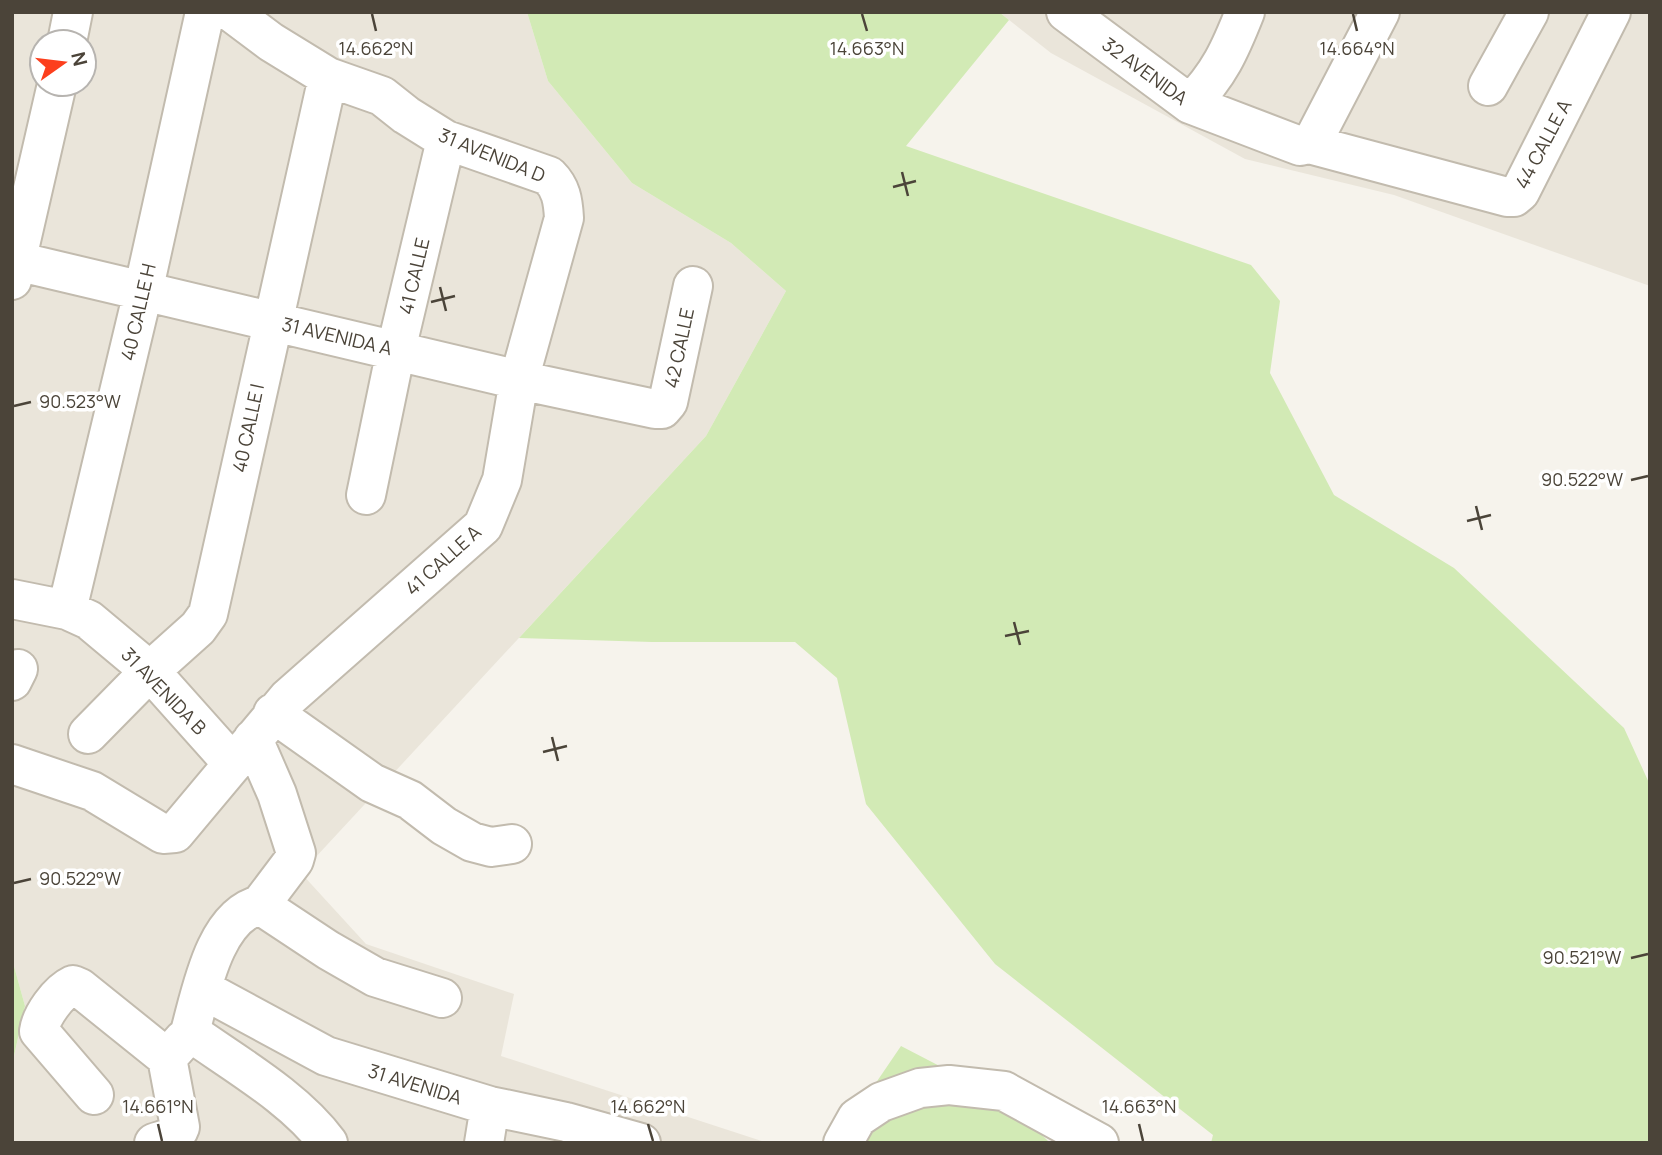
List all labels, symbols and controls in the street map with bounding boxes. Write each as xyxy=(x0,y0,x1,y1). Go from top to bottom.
north arrow xyxy=(28,28,98,98)
street label: 32 AVENIDA xyxy=(1097,31,1193,111)
text: 14.662°N xyxy=(339,36,413,60)
text: 14.663°N xyxy=(830,36,904,60)
text: 14.664°N xyxy=(1319,36,1395,60)
text: N xyxy=(65,49,94,69)
street label: 44 CALLE A xyxy=(1509,95,1577,193)
street label: 31 AVENIDA D xyxy=(435,122,549,188)
street label: 41 CALLE xyxy=(393,235,435,317)
street label: 40 CALLE H xyxy=(114,261,162,363)
street label: 42 CALLE xyxy=(658,306,700,390)
street label: 31 AVENIDA A xyxy=(279,311,395,361)
street label: 40 CALLE I xyxy=(226,381,270,475)
text: 90.523°W xyxy=(39,389,121,413)
text: 90.522°W xyxy=(1541,467,1623,491)
street label: 41 CALLE A xyxy=(399,519,487,601)
street label: 31 AVENIDA B xyxy=(116,642,213,741)
text: 90.522°W xyxy=(39,866,121,890)
text: 90.521°W xyxy=(1543,945,1622,969)
street label: 31 AVENIDA xyxy=(365,1057,465,1111)
text: 14.661°N xyxy=(122,1094,194,1118)
text: 14.662°N xyxy=(611,1094,685,1118)
text: 14.663°N xyxy=(1102,1094,1176,1118)

